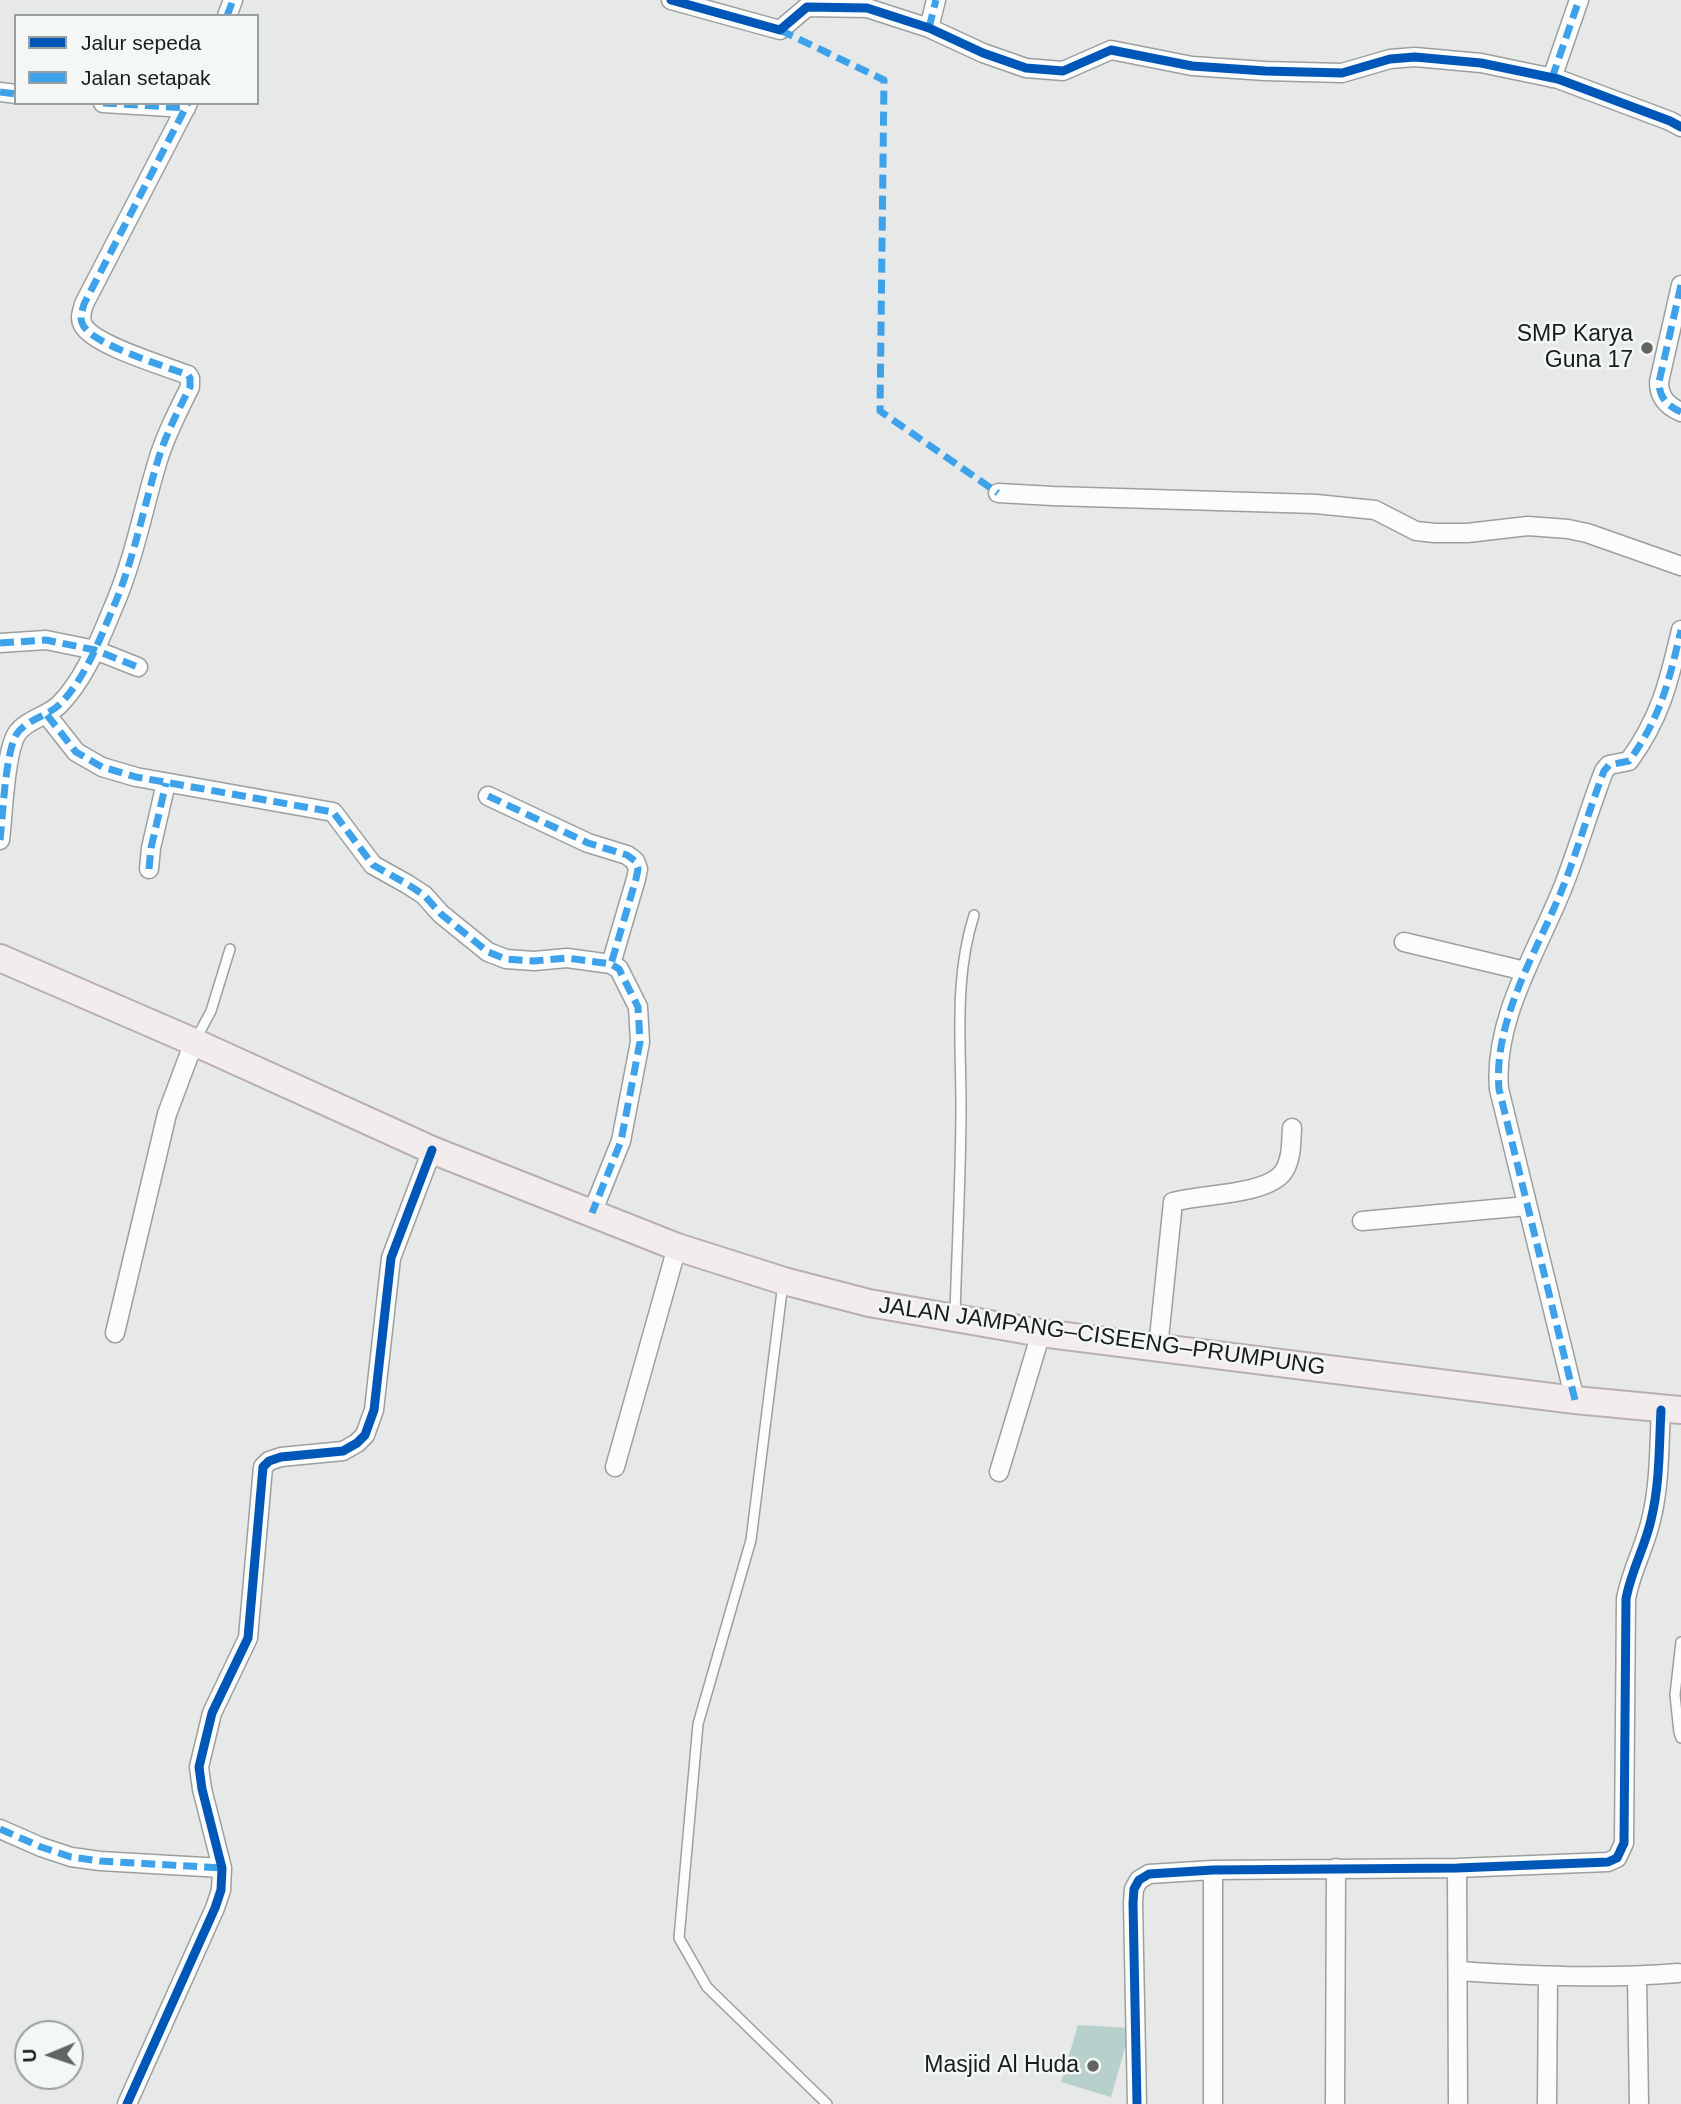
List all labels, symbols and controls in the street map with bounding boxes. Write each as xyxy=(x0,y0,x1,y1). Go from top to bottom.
legend xyxy=(14,14,259,105)
text: Jalur sepeda xyxy=(81,31,201,54)
text: Jalan setapak xyxy=(81,66,211,89)
place label: SMP Karya Guna 17 xyxy=(1517,321,1633,375)
marker: SMP Karya Guna 17 xyxy=(1639,340,1655,356)
street label: JALAN JAMPANG–CISEENG–PRUMPUNG xyxy=(877,1292,1327,1382)
north arrow xyxy=(14,2020,84,2090)
text: U xyxy=(19,2048,40,2063)
place label: Masjid Al Huda xyxy=(924,2052,1079,2080)
marker: Masjid Al Huda xyxy=(1085,2058,1101,2074)

